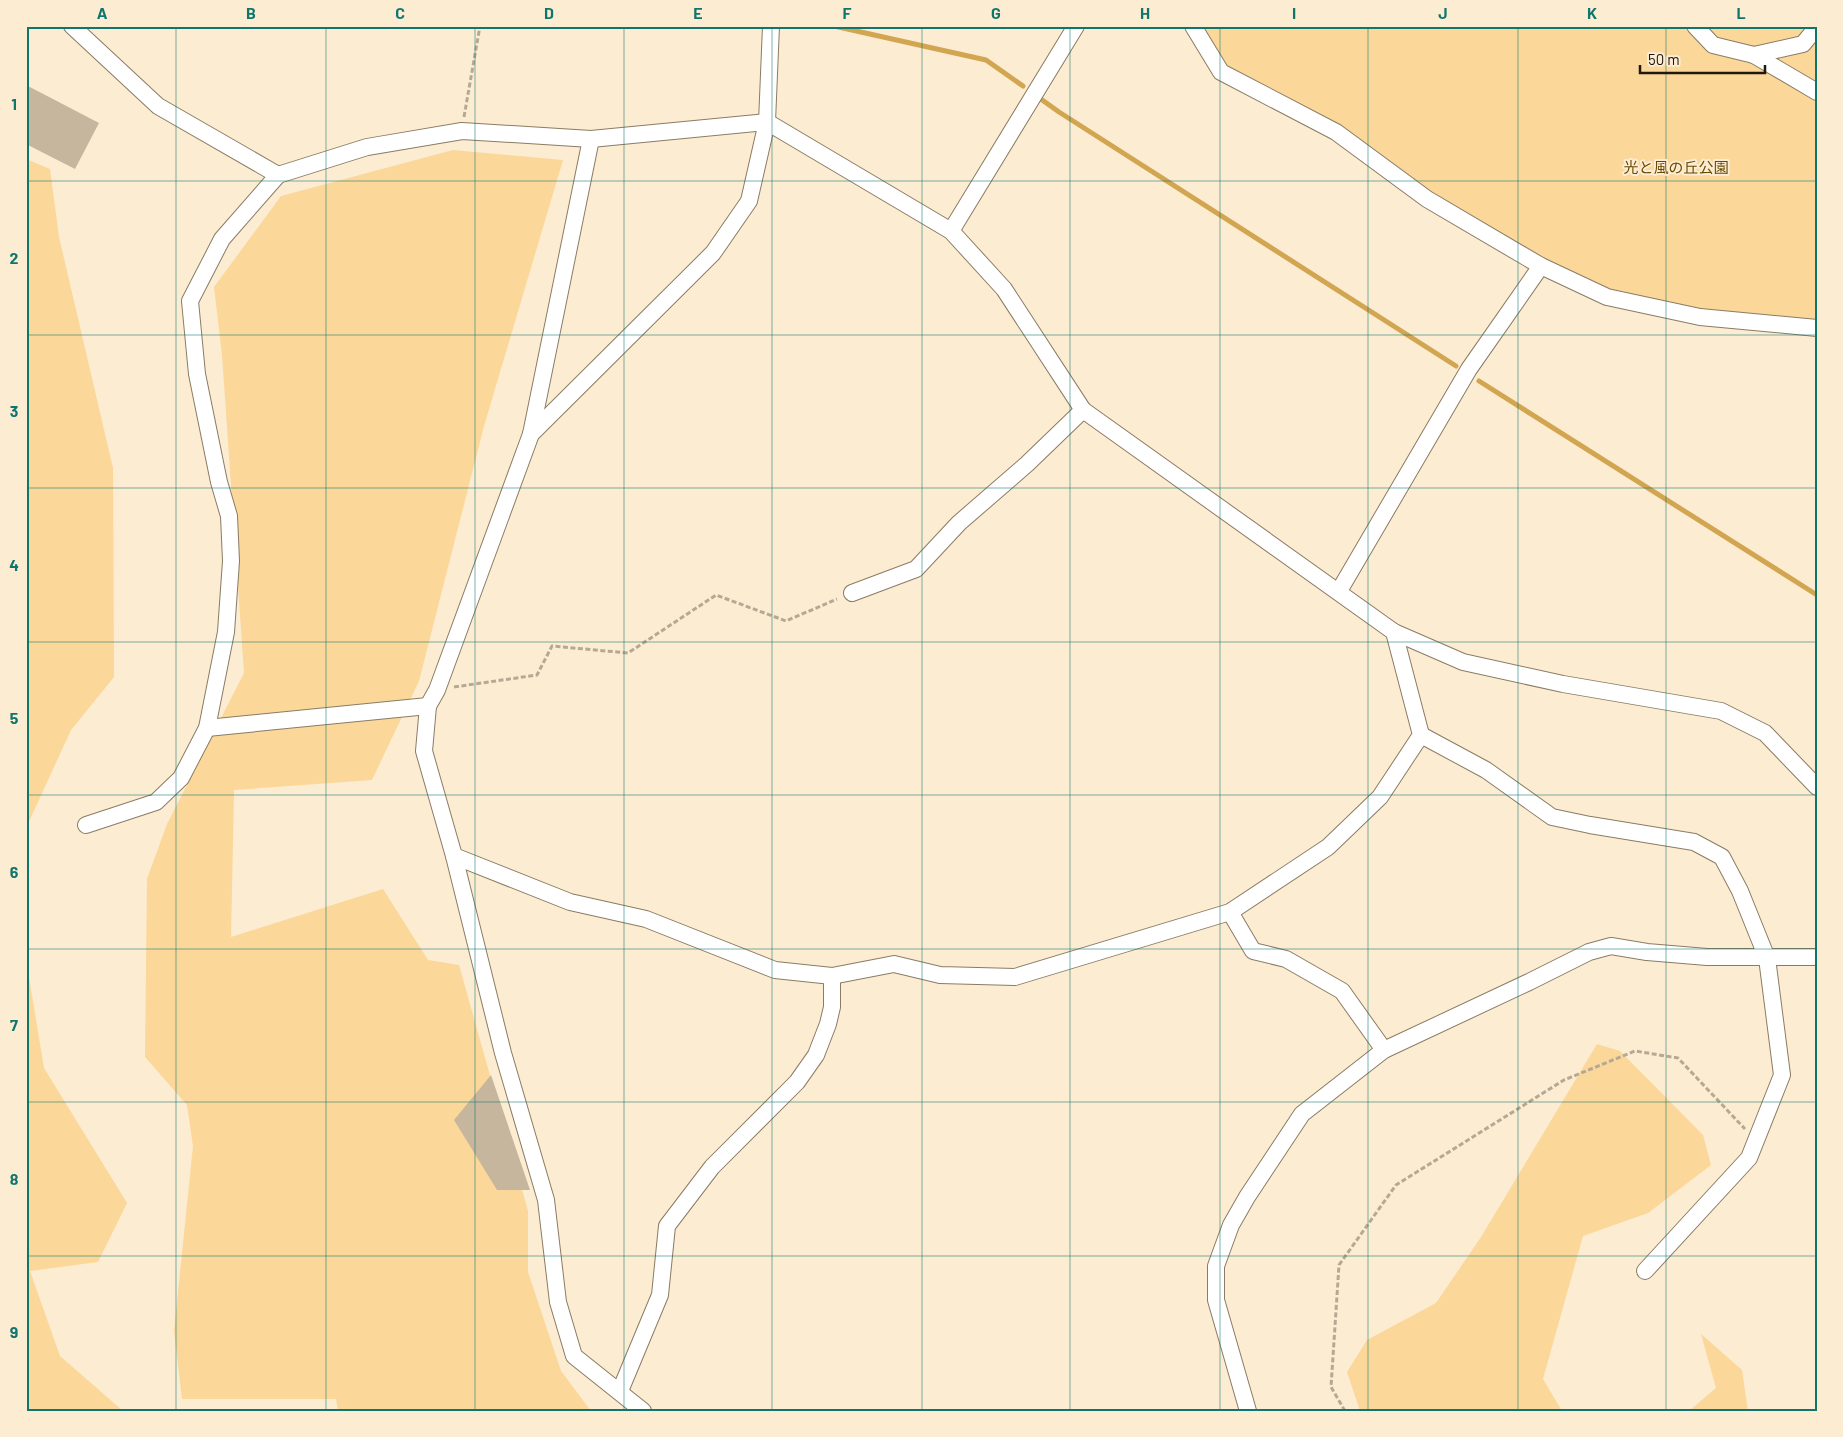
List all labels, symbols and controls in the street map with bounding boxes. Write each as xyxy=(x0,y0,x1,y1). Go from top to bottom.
text: A xyxy=(97,3,108,22)
text: B xyxy=(246,3,256,22)
text: C xyxy=(395,3,405,22)
text: D xyxy=(544,3,554,22)
text: E xyxy=(693,3,703,22)
text: F xyxy=(843,3,852,22)
text: G xyxy=(991,3,1001,22)
text: H xyxy=(1140,3,1150,22)
text: I xyxy=(1292,3,1296,22)
text: J xyxy=(1438,3,1448,22)
text: K xyxy=(1587,3,1597,22)
text: L xyxy=(1736,3,1746,22)
scale bar xyxy=(1640,42,1766,74)
text: 50 m xyxy=(1648,50,1680,68)
text: 1 xyxy=(11,94,17,113)
park label: 光と風の丘公園 xyxy=(1623,158,1729,176)
text: 2 xyxy=(10,248,19,267)
text: 3 xyxy=(10,401,18,420)
text: 4 xyxy=(9,555,19,574)
text: 5 xyxy=(10,708,19,727)
text: 6 xyxy=(10,862,19,881)
text: 7 xyxy=(10,1015,18,1034)
text: 8 xyxy=(10,1169,19,1188)
text: 9 xyxy=(10,1322,18,1341)

